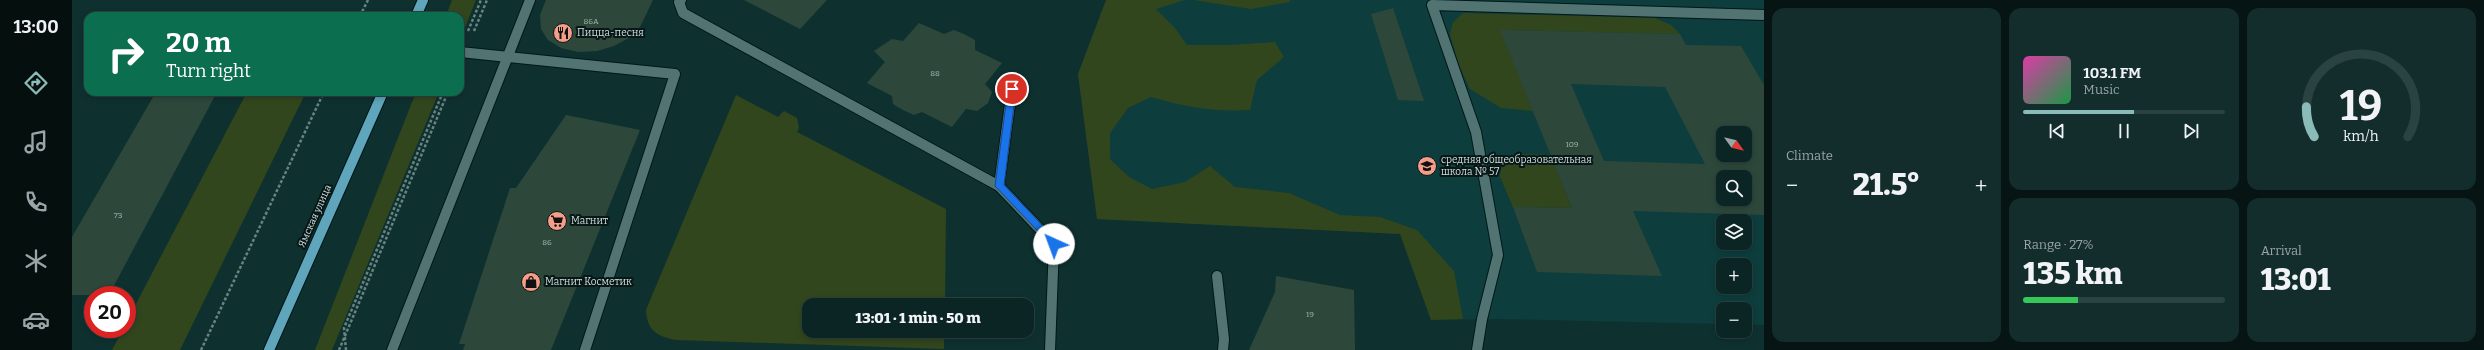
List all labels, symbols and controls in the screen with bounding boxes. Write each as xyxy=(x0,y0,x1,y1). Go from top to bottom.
text: 13:00 xyxy=(13,16,59,38)
house number: 86А xyxy=(583,17,599,26)
restaurant icon: Пицца-песня xyxy=(552,22,574,44)
text: 20 m xyxy=(166,26,231,59)
place label: Пицца-песня xyxy=(577,27,644,39)
icon: right xyxy=(100,28,152,80)
text: Turn right xyxy=(166,60,251,82)
text: 103.1 FM xyxy=(2083,64,2141,82)
icon: directions xyxy=(22,69,50,97)
house number: 88 xyxy=(930,69,940,78)
pin xyxy=(995,72,1029,106)
icon: arrive xyxy=(1001,78,1023,100)
text: 19 xyxy=(2340,81,2383,131)
text: Music xyxy=(2083,82,2120,97)
icon: previous xyxy=(2046,120,2068,142)
icon: pause xyxy=(2113,120,2135,142)
icon: next xyxy=(2180,120,2202,142)
north arrow xyxy=(1716,126,1752,162)
map controls xyxy=(1716,126,1752,338)
icon: music xyxy=(22,128,50,156)
text: km/h xyxy=(2344,128,2379,145)
house number: 109 xyxy=(1565,140,1579,149)
text: Climate xyxy=(1786,148,1833,163)
place label: средняя общеобразовательная школа № 57 xyxy=(1441,153,1592,178)
school or university icon: средняя общеобразовательная школа № 57 xyxy=(1416,155,1438,177)
text: 21.5° xyxy=(1853,167,1920,203)
button: search xyxy=(1716,170,1752,206)
text: − xyxy=(1786,172,1798,199)
text: + xyxy=(1975,172,1987,199)
street label: Ямская улица xyxy=(296,182,334,249)
icon: phone xyxy=(22,188,50,216)
supermarket icon: Магнит xyxy=(546,210,568,232)
house number: 73 xyxy=(114,211,123,220)
button: layers xyxy=(1716,214,1752,250)
place label: Магнит xyxy=(571,215,608,227)
position arrow xyxy=(1033,223,1075,265)
text: Range · 27% xyxy=(2023,237,2094,252)
house number: 86 xyxy=(542,238,552,247)
text: Arrival xyxy=(2261,243,2302,258)
icon: climate xyxy=(22,247,50,275)
text: 135 km xyxy=(2023,256,2122,292)
button: + xyxy=(1716,258,1752,294)
text: 13:01 xyxy=(2261,262,2331,298)
shop icon: Магнит Косметик xyxy=(520,271,542,293)
place label: Магнит Косметик xyxy=(545,276,632,288)
speed limit sign: 20 xyxy=(84,286,136,338)
button: − xyxy=(1716,302,1752,338)
icon: car xyxy=(22,306,50,334)
text: 13:01 · 1 min · 50 m xyxy=(855,309,981,327)
house number: 19 xyxy=(1306,310,1314,319)

